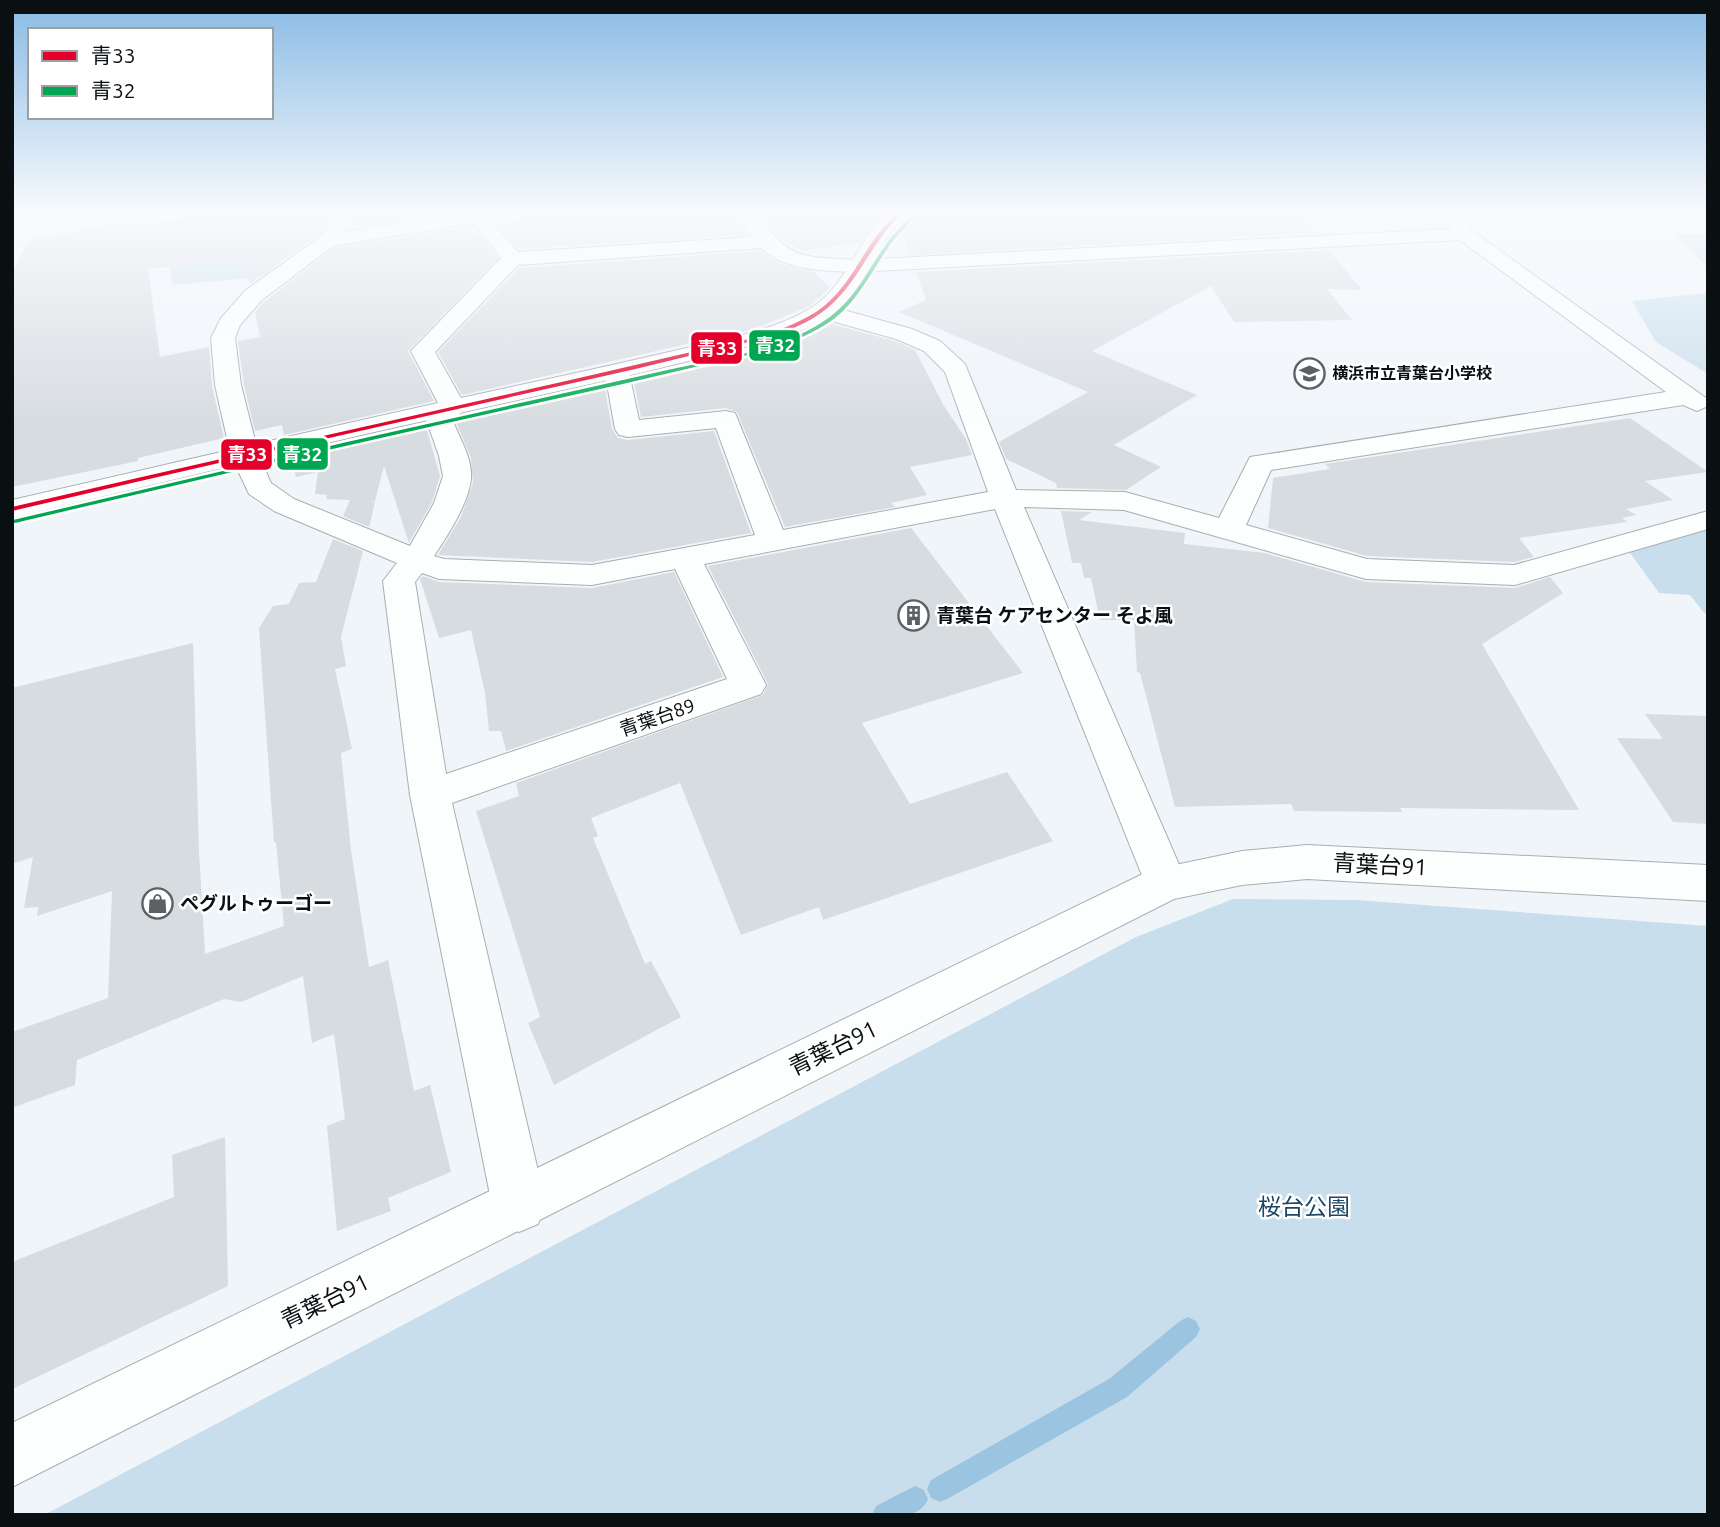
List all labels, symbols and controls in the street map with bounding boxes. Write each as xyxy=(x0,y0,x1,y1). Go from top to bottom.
legend xyxy=(28,28,273,119)
text: 青33 xyxy=(91,43,136,67)
text: 青32 xyxy=(91,78,136,102)
line badge: 青32 xyxy=(748,329,801,362)
line badge: 青33 xyxy=(690,331,743,365)
text: 青32 xyxy=(755,334,795,356)
text: 青33 xyxy=(697,337,737,359)
school or university icon: 横浜市立青葉台小学校 xyxy=(1292,356,1326,390)
place label: 横浜市立青葉台小学校 xyxy=(1332,364,1492,382)
line badge: 青32 xyxy=(276,437,329,471)
line badge: 青33 xyxy=(220,438,273,471)
text: 青33 xyxy=(227,443,267,465)
text: 青32 xyxy=(282,443,322,465)
building icon: 青葉台 ケアセンター そよ風 xyxy=(896,598,930,632)
place label: 青葉台 ケアセンター そよ風 xyxy=(936,604,1173,626)
street label: 青葉台89 xyxy=(616,694,698,740)
street label: 青葉台91 xyxy=(1332,850,1428,879)
shop icon: ペグルトゥーゴー xyxy=(140,886,174,920)
place label: ペグルトゥーゴー xyxy=(180,892,332,914)
street label: 青葉台91 xyxy=(785,1016,881,1080)
park label: 桜台公園 xyxy=(1258,1194,1350,1219)
street label: 青葉台91 xyxy=(277,1269,373,1333)

